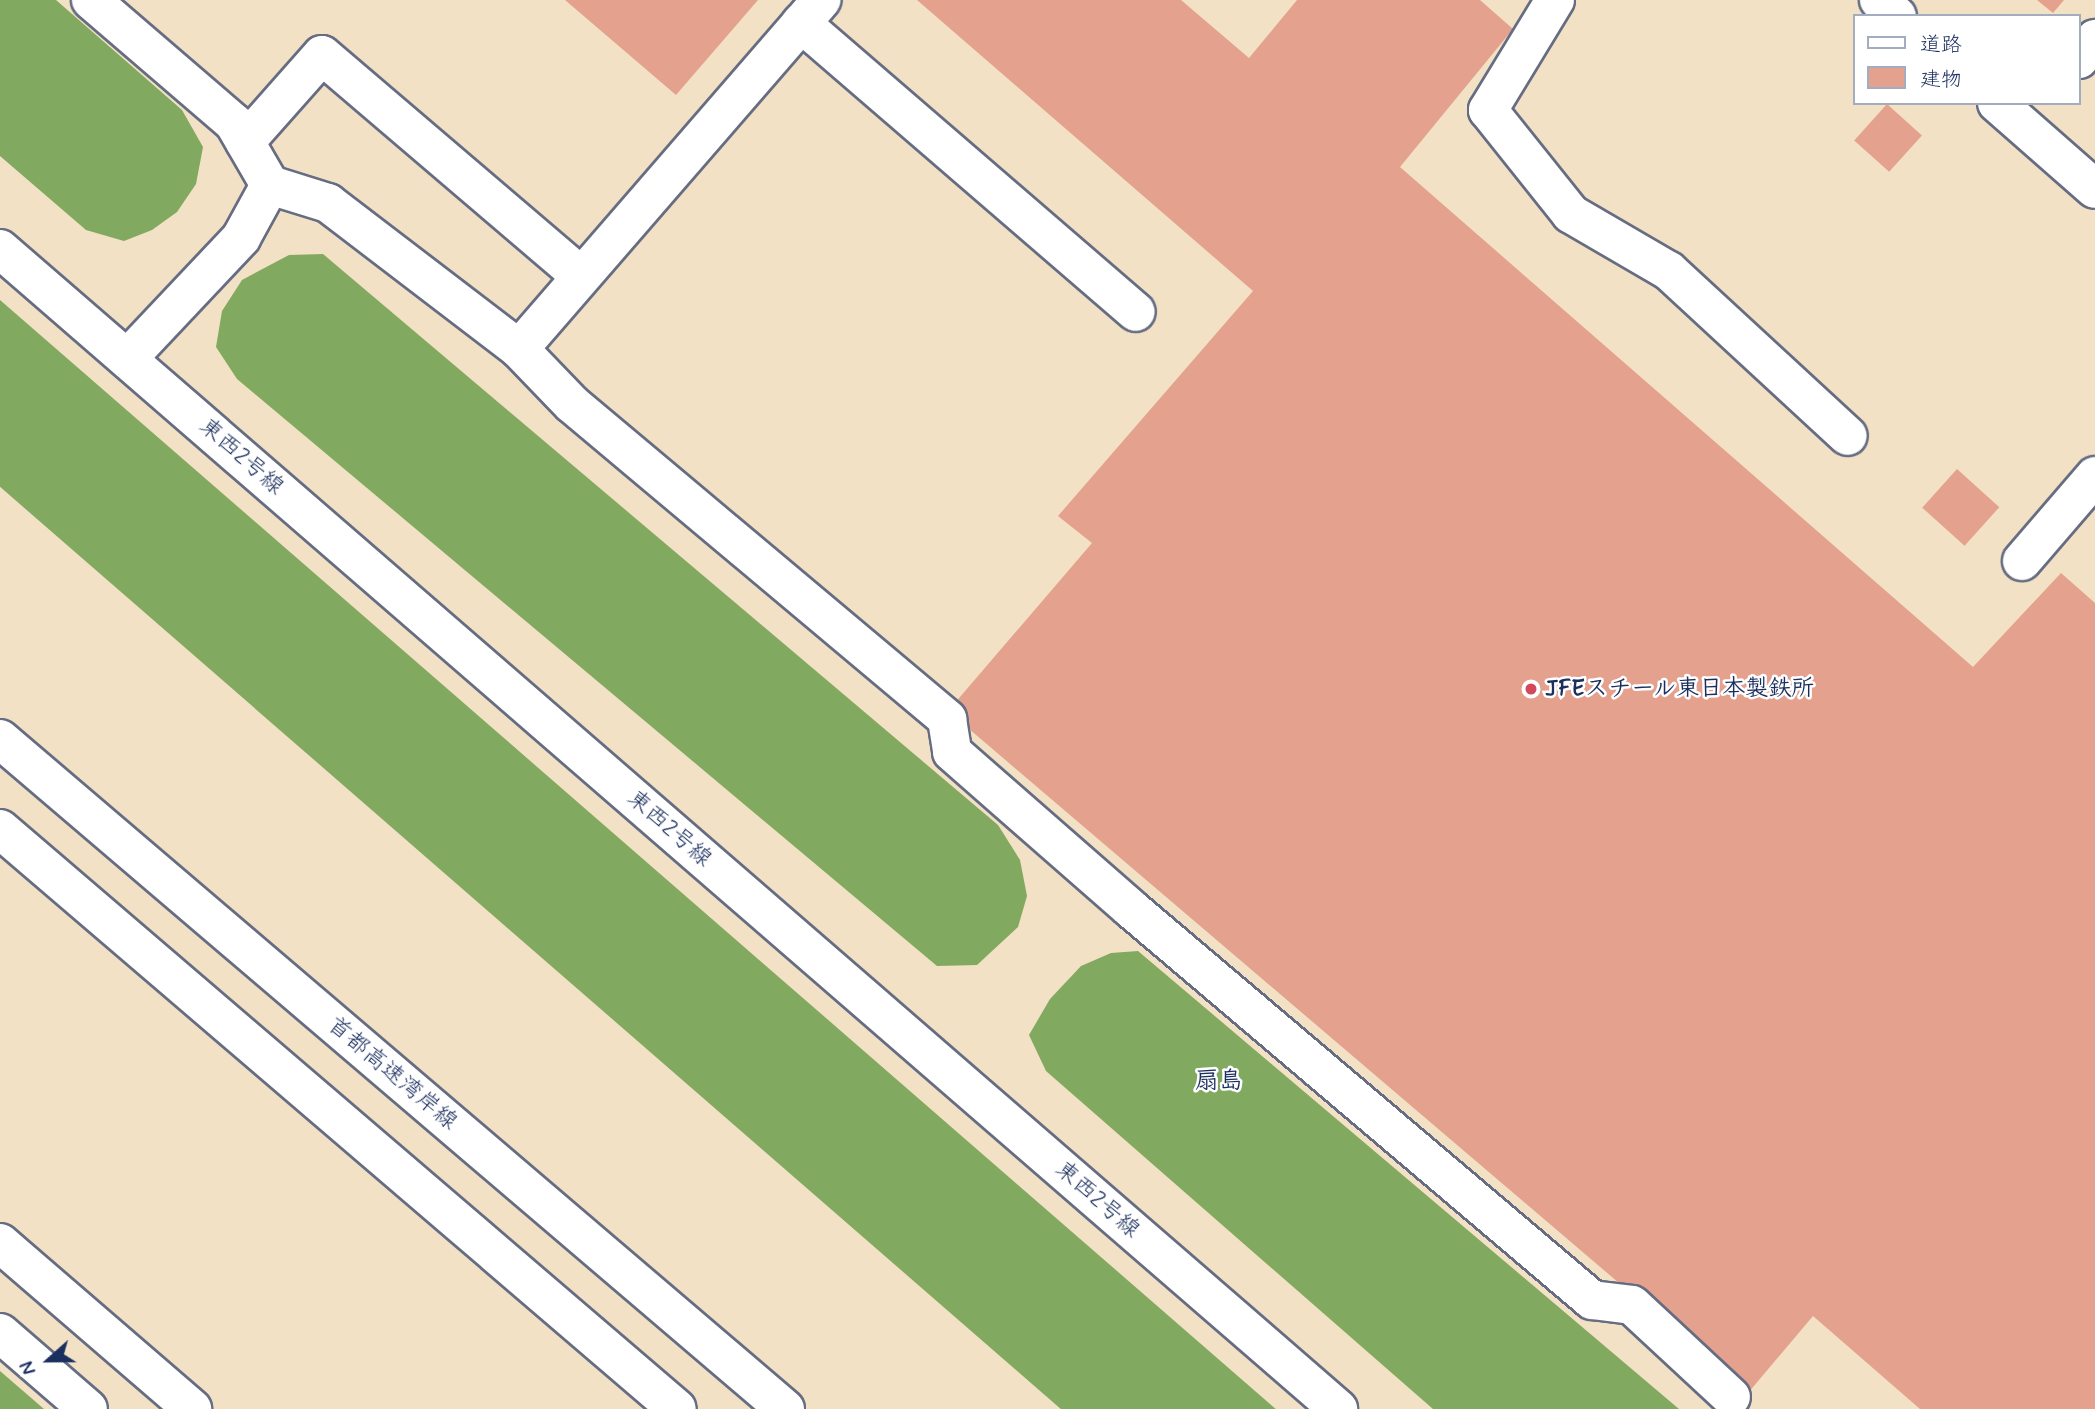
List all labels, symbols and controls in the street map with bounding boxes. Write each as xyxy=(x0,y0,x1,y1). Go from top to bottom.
legend xyxy=(1854,14,2081,105)
text: 道路 xyxy=(1920,31,1962,59)
text: 建物 xyxy=(1920,66,1962,94)
street label: 東西2号線 xyxy=(193,413,289,501)
place label: JFEスチール東日本製鉄所 xyxy=(1545,675,1815,703)
marker: JFEスチール東日本製鉄所 xyxy=(1523,681,1539,697)
street label: 東西2号線 xyxy=(621,785,717,873)
street label: 首都高速湾岸線 xyxy=(321,1012,463,1136)
district label: 扇島 xyxy=(1195,1068,1243,1096)
street label: 東西2号線 xyxy=(1049,1156,1145,1244)
north arrow xyxy=(14,1325,84,1395)
text: N xyxy=(15,1357,43,1378)

